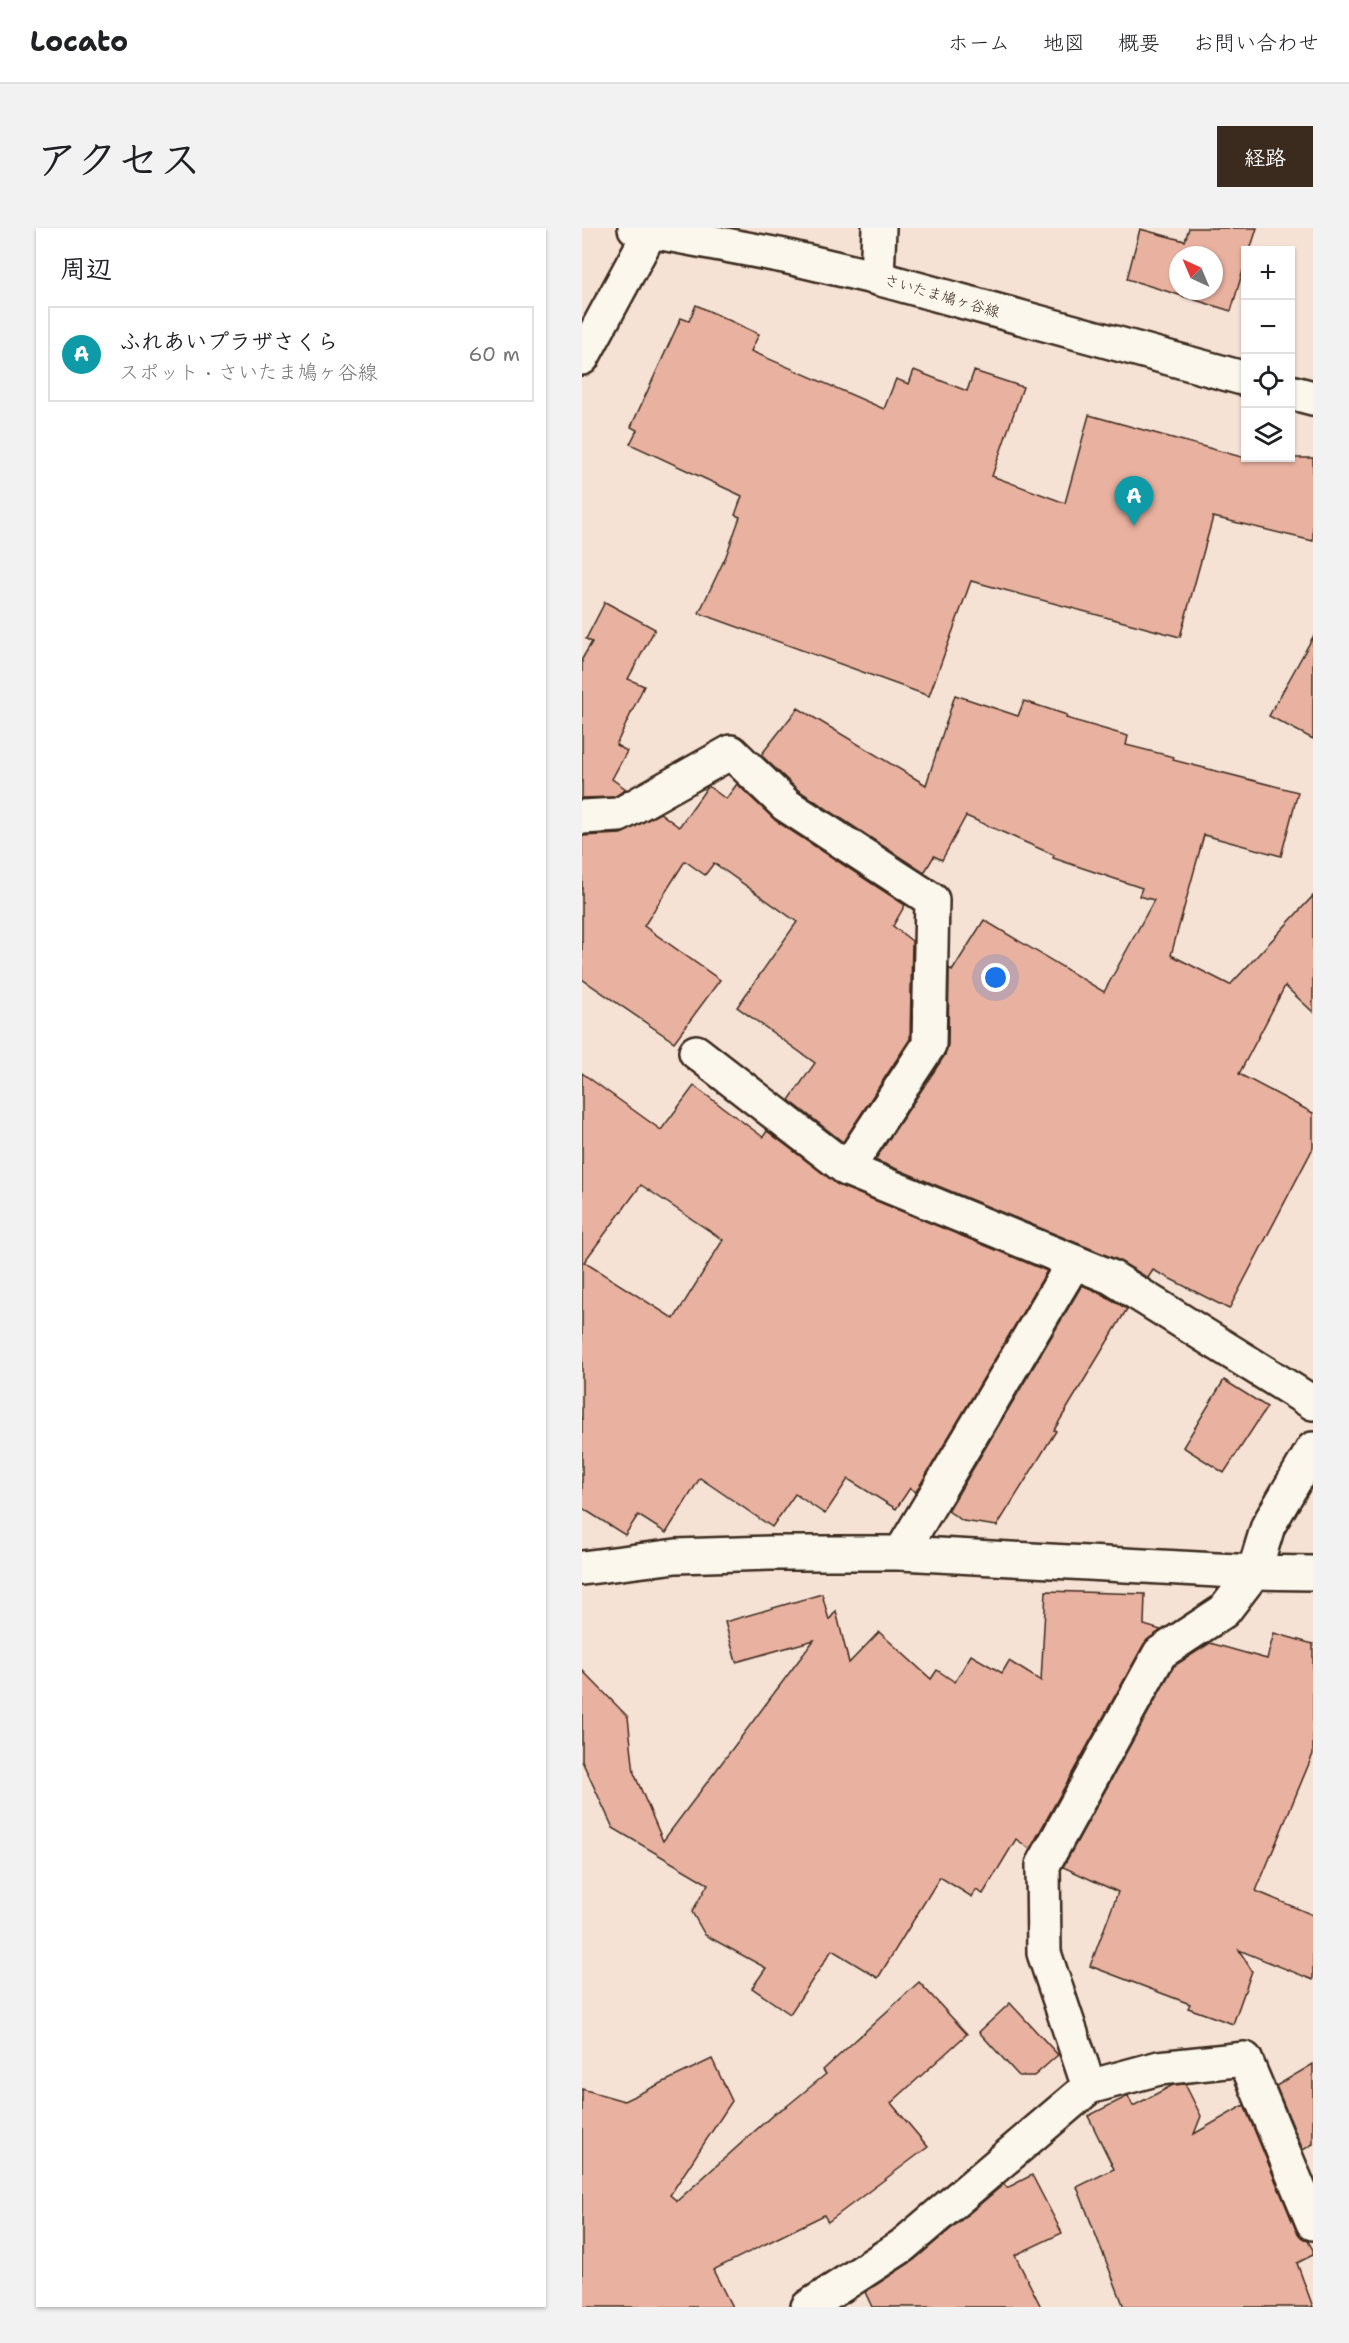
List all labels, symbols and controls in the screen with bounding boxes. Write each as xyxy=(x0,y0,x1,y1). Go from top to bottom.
text: Locato xyxy=(30,22,128,60)
text: ホーム xyxy=(948,29,1010,57)
text: 地図 xyxy=(1043,29,1085,57)
text: 概要 xyxy=(1118,29,1160,57)
text: お問い合わせ xyxy=(1193,29,1319,57)
button: 経路 xyxy=(1217,126,1313,187)
text: アクセス xyxy=(36,131,201,187)
north arrow xyxy=(1169,246,1223,300)
map controls xyxy=(1241,246,1295,462)
button: + xyxy=(1241,246,1295,300)
text: 周辺 xyxy=(60,251,112,286)
street label: さいたま鳩ヶ谷線 xyxy=(882,270,1002,322)
button: − xyxy=(1241,300,1295,354)
text: ふれあいプラザさくら xyxy=(119,327,339,356)
text: A xyxy=(74,341,89,367)
text: 60 m xyxy=(468,341,520,367)
button: locate xyxy=(1241,354,1295,408)
text: スポット · さいたま鳩ヶ谷線 xyxy=(119,359,377,385)
button: layers xyxy=(1241,408,1295,462)
pin: A xyxy=(1114,476,1154,526)
your location xyxy=(981,963,1010,992)

